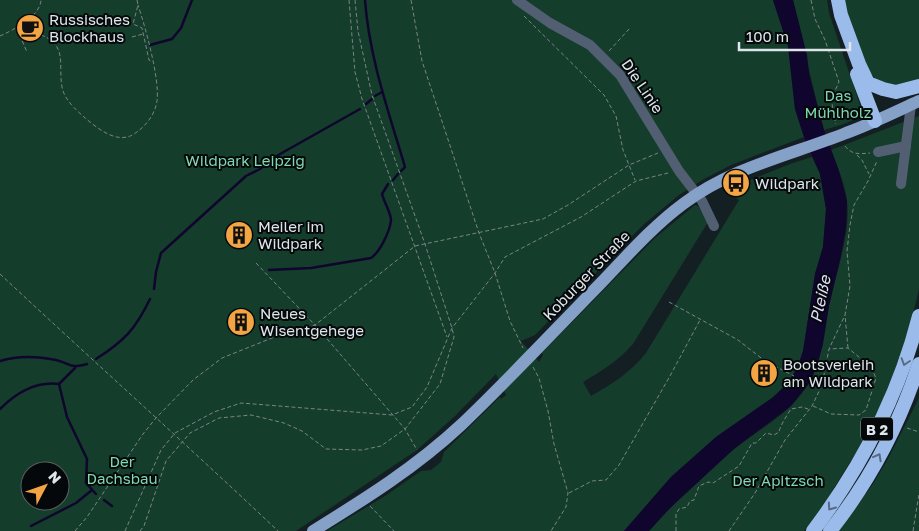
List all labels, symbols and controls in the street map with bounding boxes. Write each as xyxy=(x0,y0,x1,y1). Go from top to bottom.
place label: Russisches Blockhaus xyxy=(49,10,130,45)
cafe icon: Russisches Blockhaus xyxy=(15,13,45,43)
scale bar xyxy=(739,20,850,52)
text: 100 m xyxy=(746,27,789,45)
street label: Die Linie xyxy=(618,55,668,117)
park label: Das Mühlholz xyxy=(805,86,872,121)
park label: Wildpark Leipzig xyxy=(185,151,305,169)
bus stop icon: Wildpark xyxy=(721,168,751,198)
place label: Wildpark xyxy=(755,174,820,192)
place label: Meiler im Wildpark xyxy=(258,217,324,252)
building icon: Meiler im Wildpark xyxy=(224,220,254,250)
street label: Koburger Straße xyxy=(539,226,633,323)
water label: Pleiße xyxy=(805,272,835,324)
place label: Neues Wisentgehege xyxy=(260,304,364,339)
building icon: Neues Wisentgehege xyxy=(226,307,256,337)
place label: Bootsverleih am Wildpark xyxy=(783,355,874,390)
building icon: Bootsverleih am Wildpark xyxy=(749,358,779,388)
one-way arrow xyxy=(900,358,910,366)
road number: B 2 xyxy=(861,418,893,440)
park label: Der Dachsbau xyxy=(86,452,158,487)
one-way arrow xyxy=(872,453,882,462)
north arrow xyxy=(20,461,70,511)
text: N xyxy=(45,468,65,487)
park label: Der Apitzsch xyxy=(732,471,824,489)
one-way arrow xyxy=(828,501,837,511)

